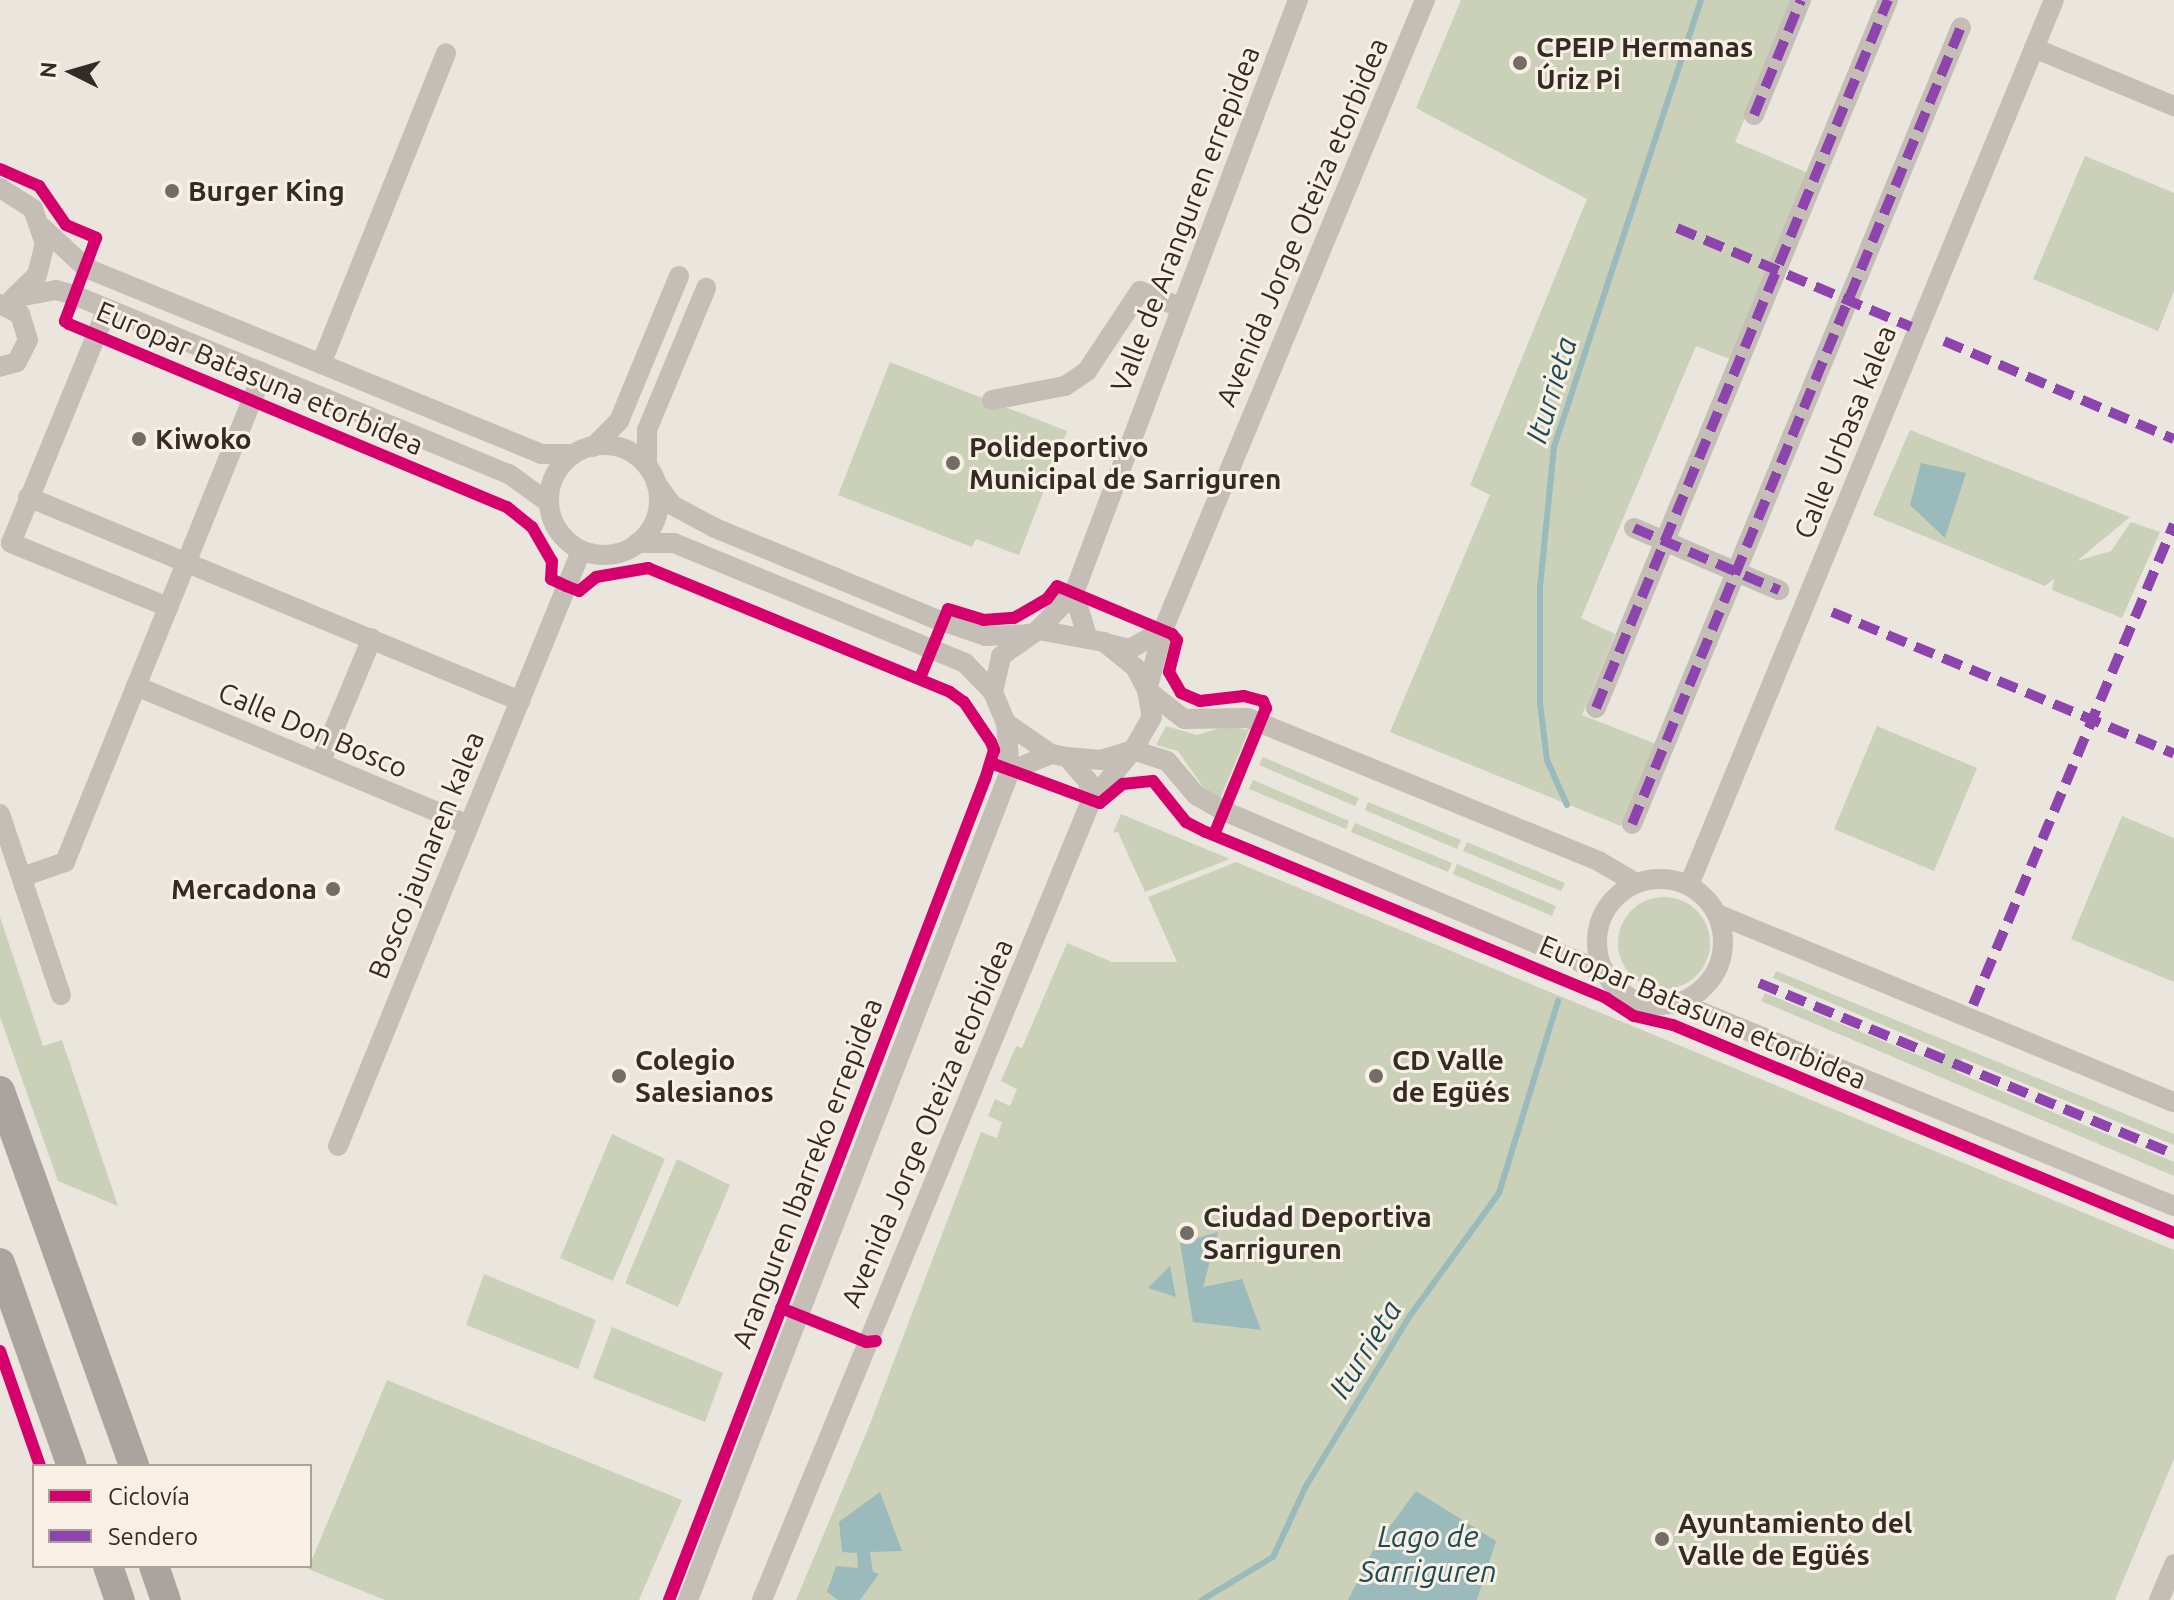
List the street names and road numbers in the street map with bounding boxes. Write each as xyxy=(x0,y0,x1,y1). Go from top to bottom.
street label: Avenida Jorge Oteiza etorbidea xyxy=(1209,33,1395,411)
street label: Valle de Aranguren errepidea xyxy=(1103,41,1267,397)
street label: Europar Batasuna etorbidea xyxy=(92,294,428,462)
street label: Calle Urbasa kalea xyxy=(1787,320,1903,544)
street label: Calle Don Bosco xyxy=(213,675,413,785)
street label: Bosco jaunaren kalea xyxy=(361,726,491,984)
street label: Europar Batasuna etorbidea xyxy=(1535,928,1871,1096)
street label: Avenida Jorge Oteiza etorbidea xyxy=(834,934,1020,1312)
street label: Aranguren Ibarreko errepidea xyxy=(725,993,889,1353)

